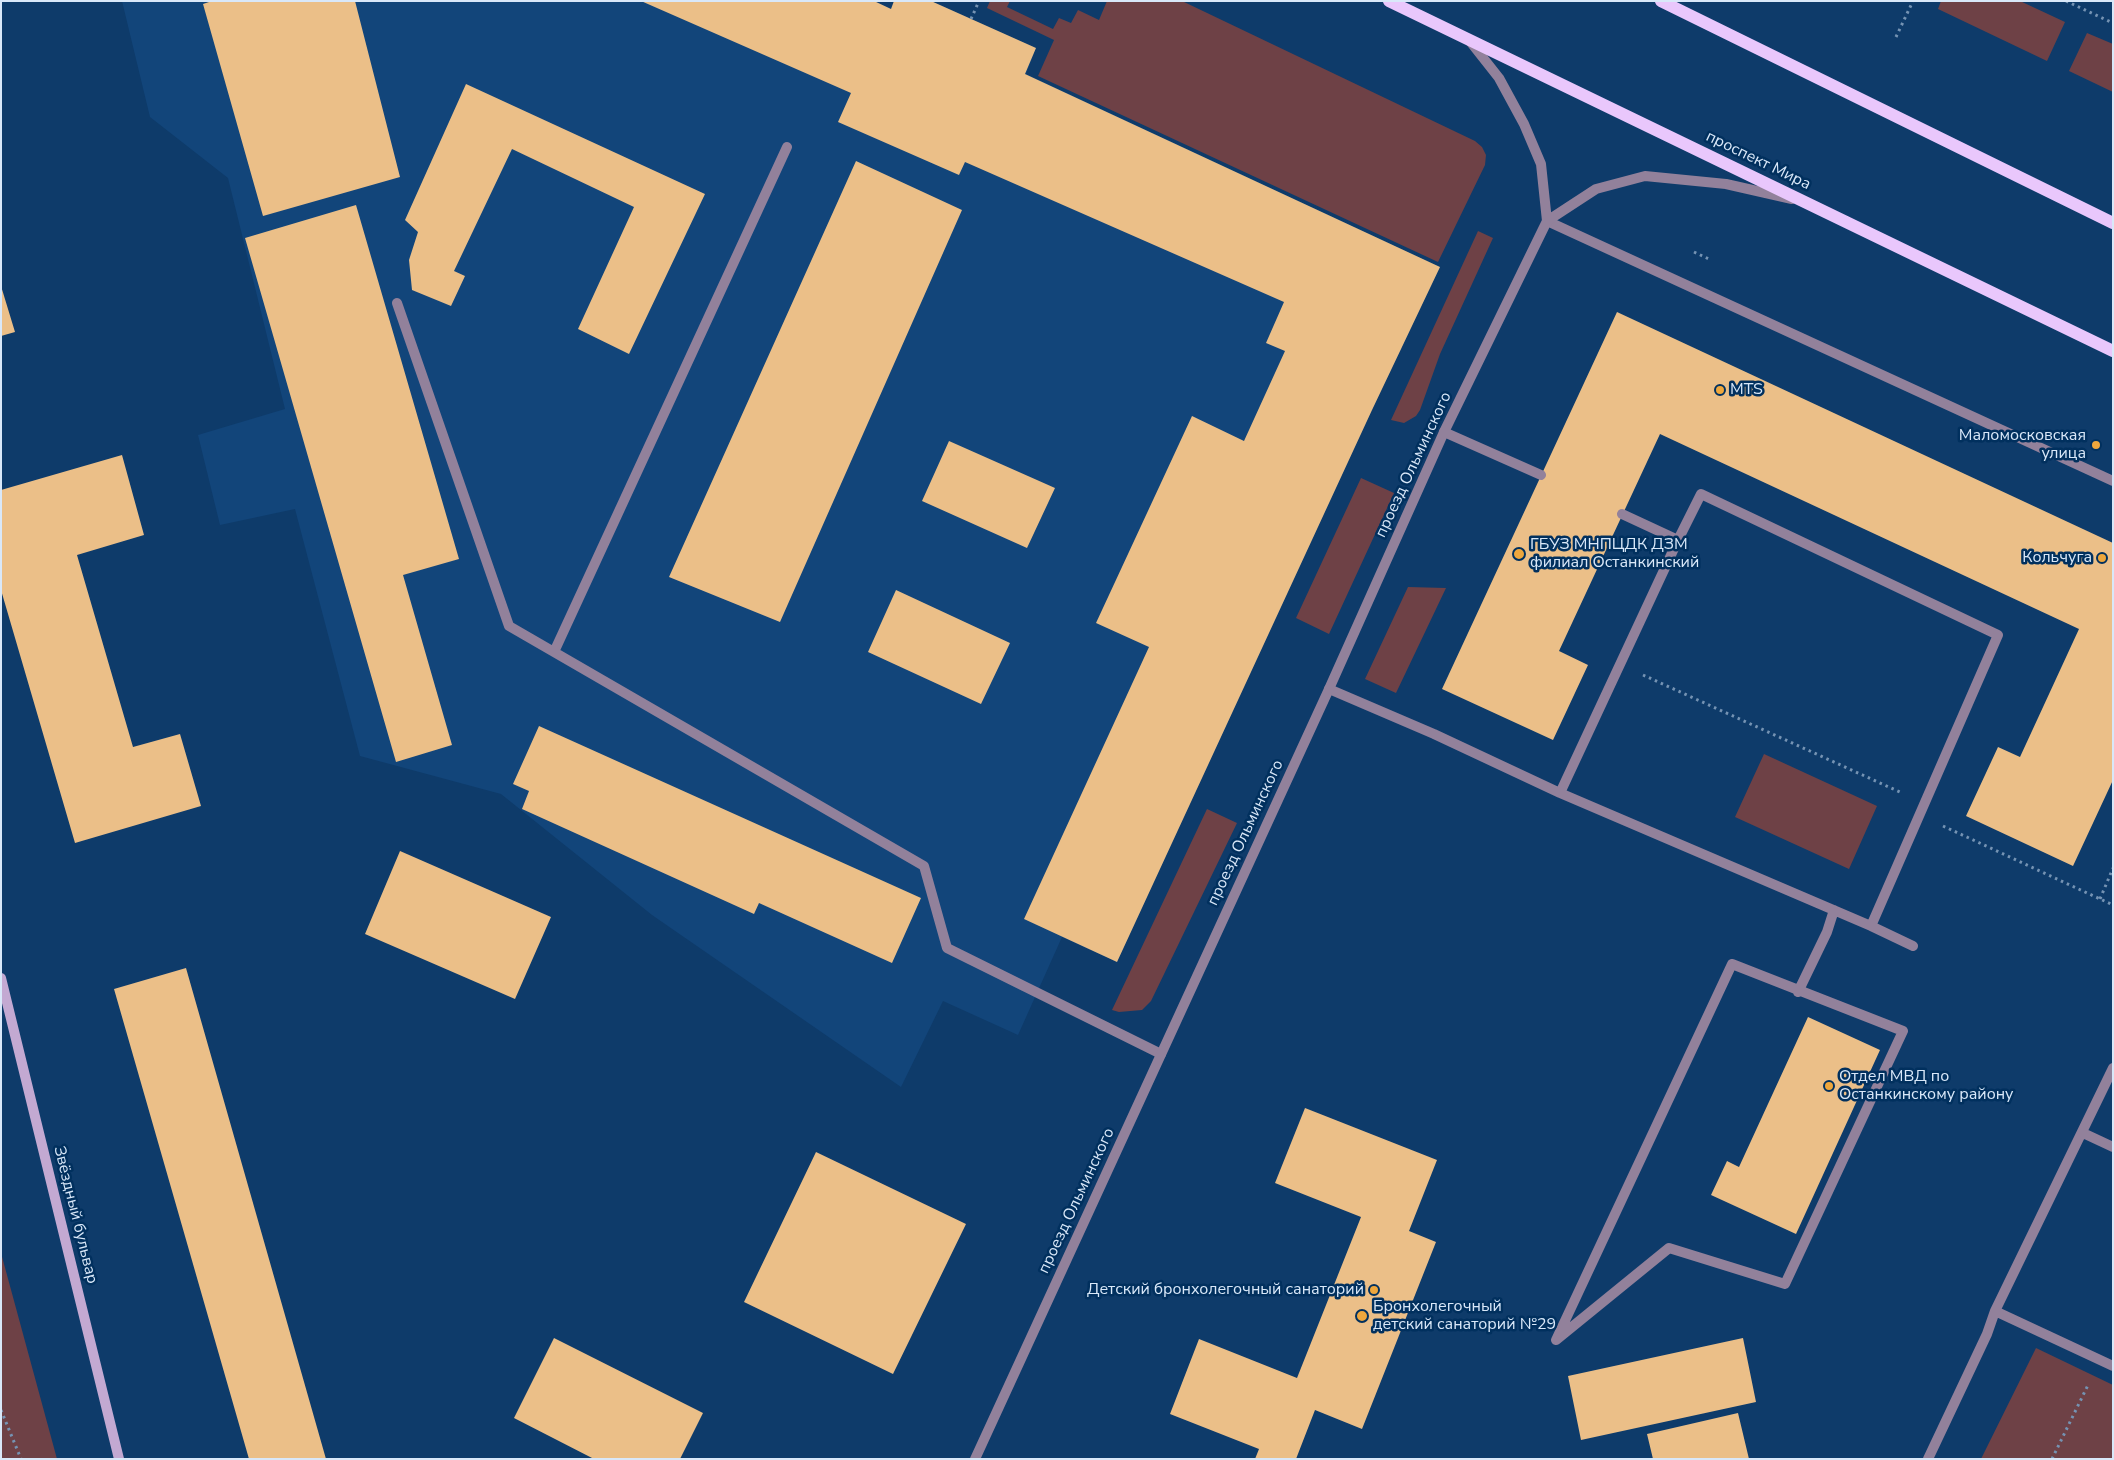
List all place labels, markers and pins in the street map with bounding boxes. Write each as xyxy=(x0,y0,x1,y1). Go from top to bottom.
place label: MTS xyxy=(1730,380,1763,400)
marker: MTS xyxy=(1714,384,1726,396)
place label: Маломосковская улица xyxy=(1959,426,2086,464)
marker: Маломосковская улица xyxy=(2090,439,2102,451)
place label: ГБУЗ МНПЦДК ДЗМ филиал Останкинский xyxy=(1530,535,1699,573)
marker: ГБУЗ МНПЦДК ДЗМ филиал Останкинский xyxy=(1512,547,1526,561)
place label: Кольчуга xyxy=(2022,548,2092,568)
marker: Кольчуга xyxy=(2096,552,2108,564)
place label: Отдел МВД по Останкинскому району xyxy=(1839,1067,2013,1105)
marker: Отдел МВД по Останкинскому району xyxy=(1823,1080,1835,1092)
place label: Детский бронхолегочный санаторий xyxy=(1087,1280,1364,1300)
marker: Детский бронхолегочный санаторий xyxy=(1368,1284,1380,1296)
place label: Бронхолегочный детский санаторий №29 xyxy=(1373,1297,1556,1335)
marker: Бронхолегочный детский санаторий №29 xyxy=(1355,1309,1369,1323)

